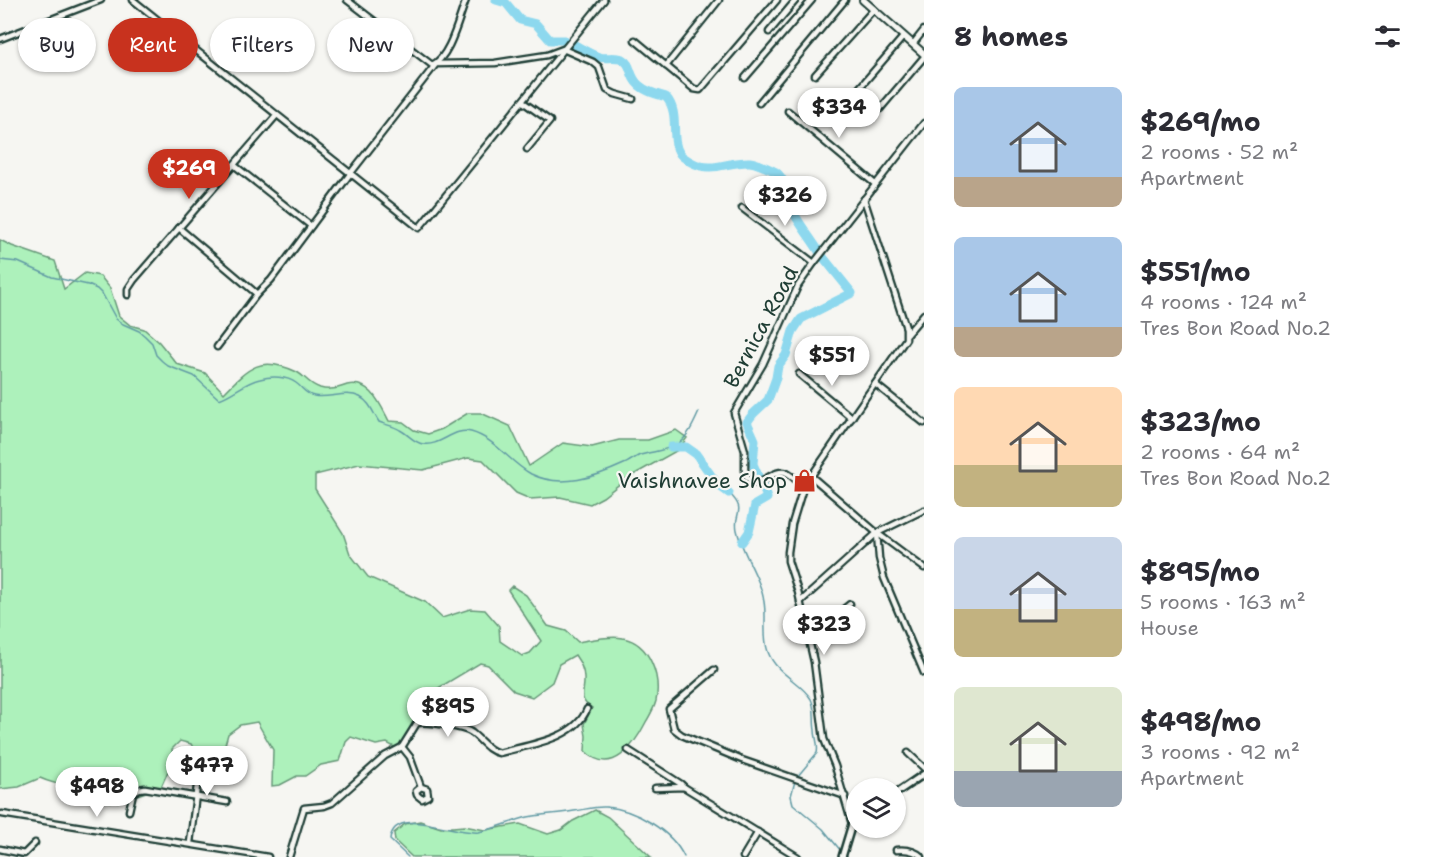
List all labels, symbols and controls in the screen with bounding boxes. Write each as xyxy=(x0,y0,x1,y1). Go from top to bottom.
chip: Buy xyxy=(18,18,96,72)
chip: Rent xyxy=(108,18,198,72)
chip: Filters xyxy=(210,18,315,72)
chip: New xyxy=(327,18,414,72)
text: 8 homes xyxy=(954,19,1068,54)
icon: filters xyxy=(1371,20,1404,53)
pin: $334 xyxy=(803,88,875,139)
text: $334 xyxy=(812,94,866,120)
text: $269/mo xyxy=(1140,104,1261,139)
icon: home xyxy=(1002,111,1074,183)
text: 2 rooms · 52 m² xyxy=(1140,139,1298,165)
pin: $269 xyxy=(153,149,225,200)
text: $269 xyxy=(162,155,216,181)
text: Apartment xyxy=(1140,165,1244,191)
pin: $326 xyxy=(749,176,821,227)
text: $326 xyxy=(758,182,812,208)
text: $551/mo xyxy=(1140,254,1251,289)
street label: Bernica Road xyxy=(717,261,805,393)
icon: home xyxy=(1002,261,1074,333)
text: 4 rooms · 124 m² xyxy=(1140,289,1307,315)
text: Tres Bon Road No.2 xyxy=(1140,315,1331,341)
pin: $551 xyxy=(796,336,868,387)
text: $551 xyxy=(809,342,856,368)
text: $323/mo xyxy=(1140,404,1261,439)
icon: home xyxy=(1002,411,1074,483)
text: 2 rooms · 64 m² xyxy=(1140,439,1300,465)
text: Tres Bon Road No.2 xyxy=(1140,465,1331,491)
place label: Vaishnavee Shop xyxy=(617,467,787,495)
shop icon: Vaishnavee Shop xyxy=(792,468,818,494)
text: $895/mo xyxy=(1140,554,1260,589)
icon: home xyxy=(1002,561,1074,633)
text: 5 rooms · 163 m² xyxy=(1140,589,1306,615)
pin: $323 xyxy=(788,605,860,656)
text: $323 xyxy=(797,611,851,637)
text: House xyxy=(1140,615,1199,641)
pin: $895 xyxy=(412,687,484,738)
text: $895 xyxy=(421,693,475,719)
text: $498/mo xyxy=(1140,704,1261,739)
icon: home xyxy=(1002,711,1074,783)
text: 3 rooms · 92 m² xyxy=(1140,739,1300,765)
pin: $477 xyxy=(171,746,243,797)
text: $477 xyxy=(180,752,234,778)
text: Apartment xyxy=(1140,765,1244,791)
pin: $498 xyxy=(61,767,133,818)
text: $498 xyxy=(69,773,125,799)
map controls xyxy=(846,778,906,838)
button: layers xyxy=(846,778,906,838)

